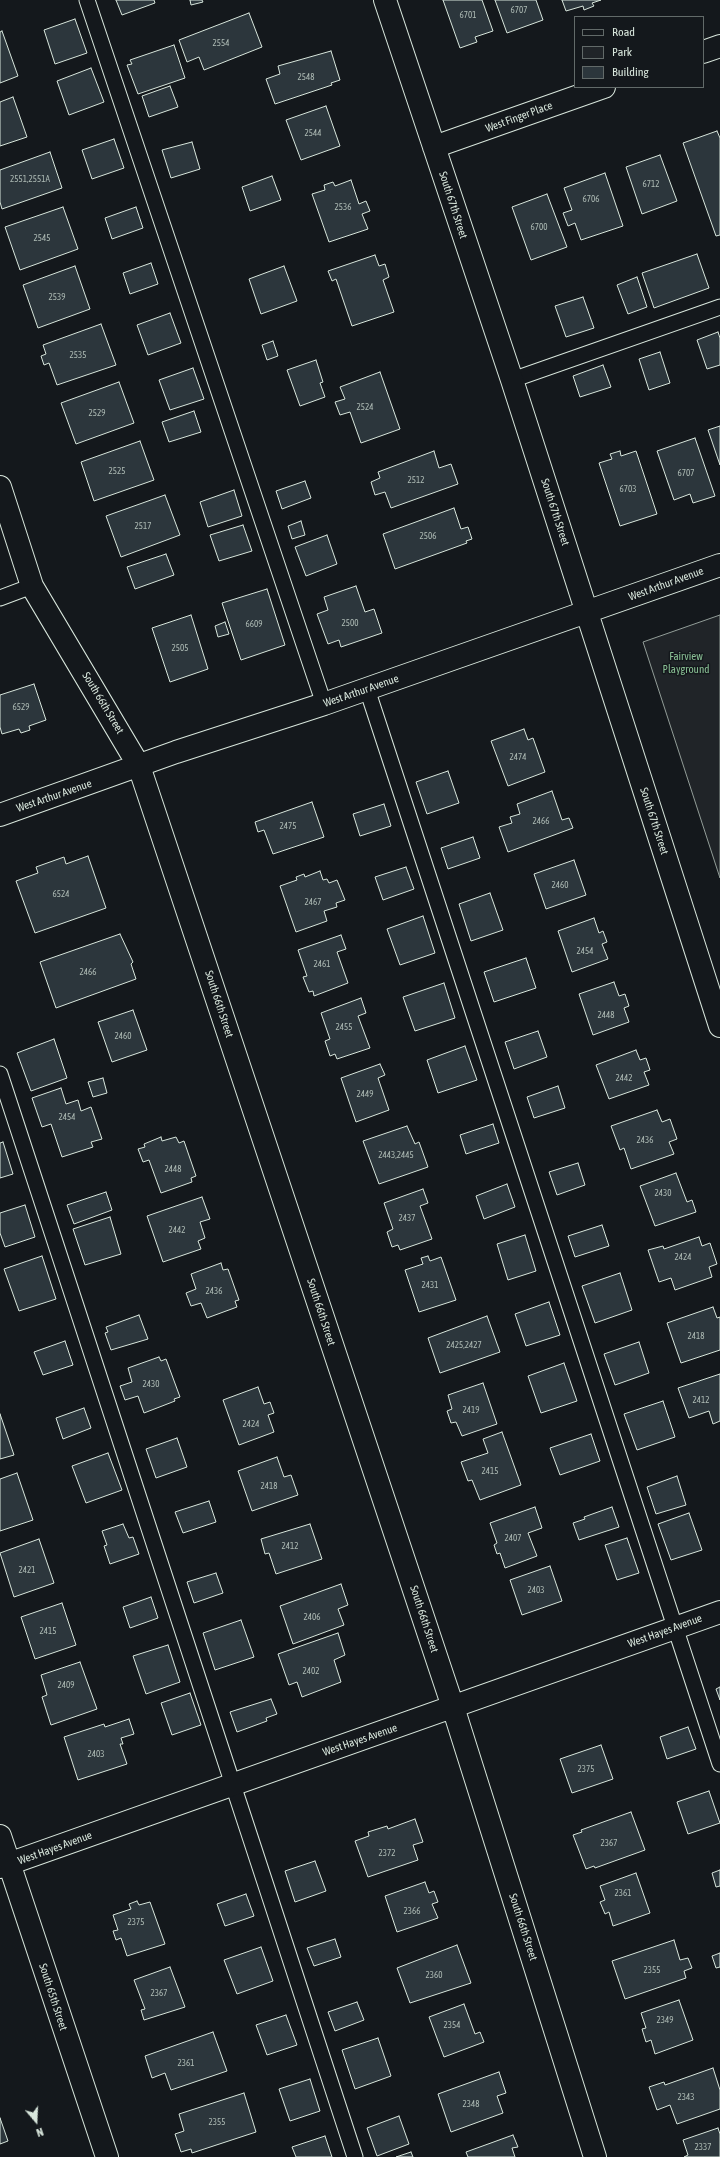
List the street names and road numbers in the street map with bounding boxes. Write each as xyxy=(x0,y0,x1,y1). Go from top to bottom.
street label: West Finger Place xyxy=(484,99,554,135)
street label: South 67th Street xyxy=(436,170,470,240)
street label: South 67th Street xyxy=(538,477,572,547)
street label: West Arthur Avenue xyxy=(627,564,705,604)
street label: South 66th Street xyxy=(79,670,127,736)
street label: West Arthur Avenue xyxy=(322,672,400,710)
street label: West Arthur Avenue xyxy=(15,777,93,815)
street label: South 67th Street xyxy=(637,786,671,856)
street label: South 66th Street xyxy=(202,969,236,1039)
street label: South 66th Street xyxy=(304,1277,338,1347)
street label: South 66th Street xyxy=(407,1584,441,1654)
street label: West Hayes Avenue xyxy=(626,1611,704,1651)
street label: West Hayes Avenue xyxy=(321,1721,399,1759)
street label: West Hayes Avenue xyxy=(16,1828,94,1868)
street label: South 66th Street xyxy=(506,1892,540,1962)
street label: South 65th Street xyxy=(36,1962,70,2032)

